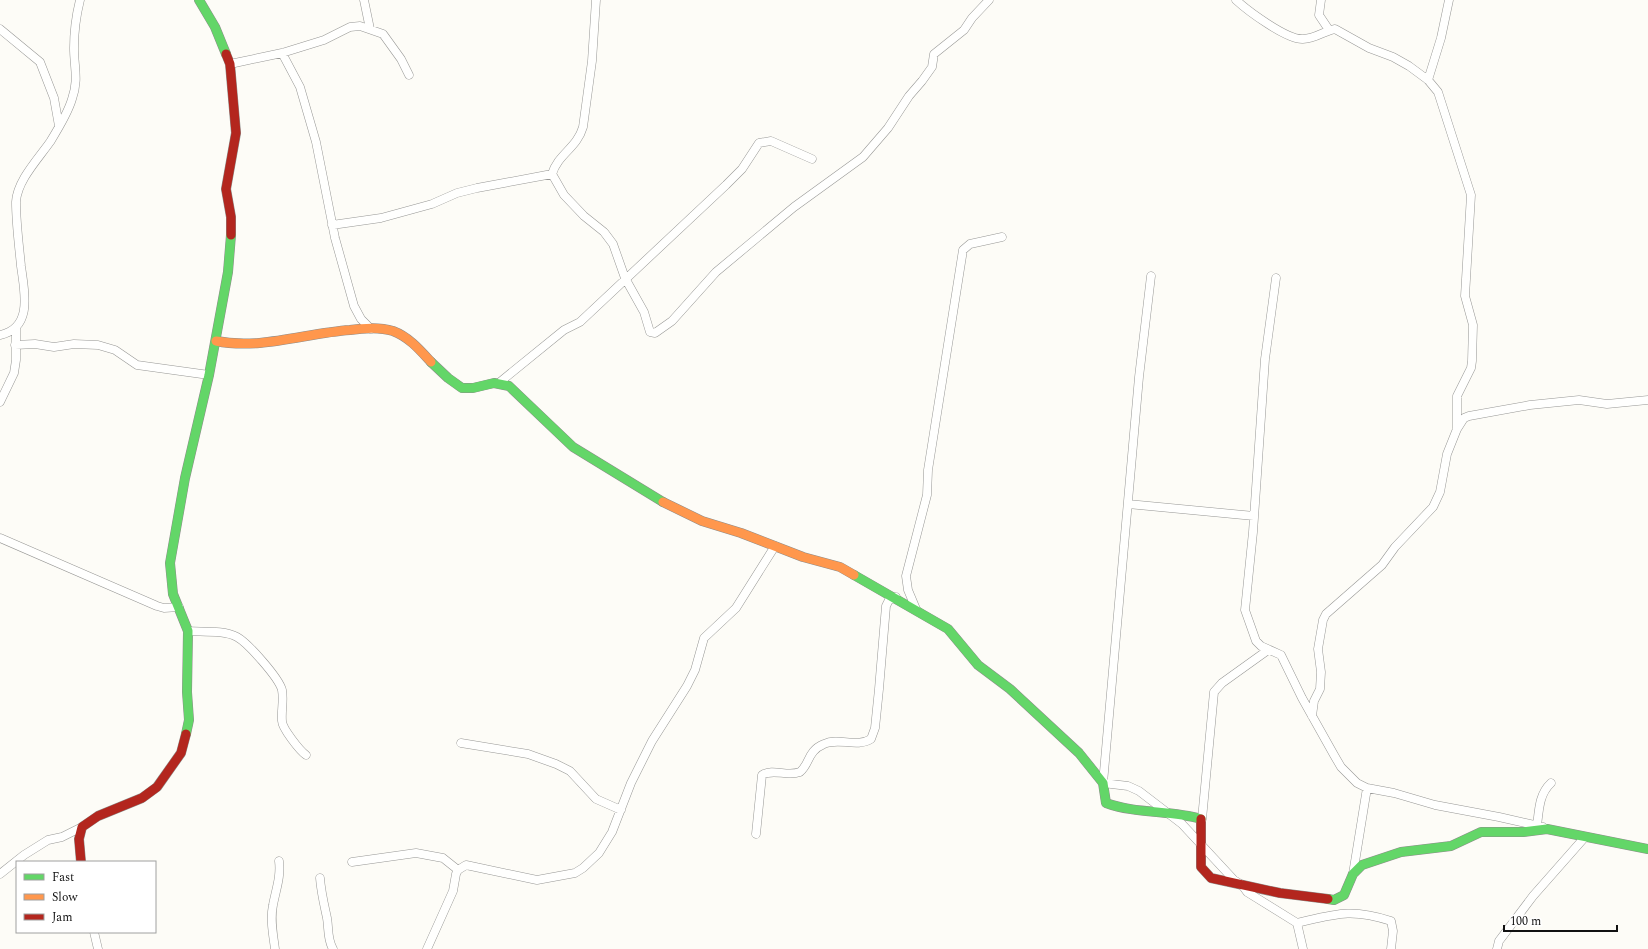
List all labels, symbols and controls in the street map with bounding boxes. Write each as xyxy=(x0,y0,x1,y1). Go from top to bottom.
legend xyxy=(16,861,156,933)
text: Fast xyxy=(52,868,74,887)
text: Slow xyxy=(52,888,78,907)
scale bar xyxy=(1504,907,1617,933)
text: Jam xyxy=(52,908,73,927)
text: 100 m xyxy=(1510,912,1541,931)

